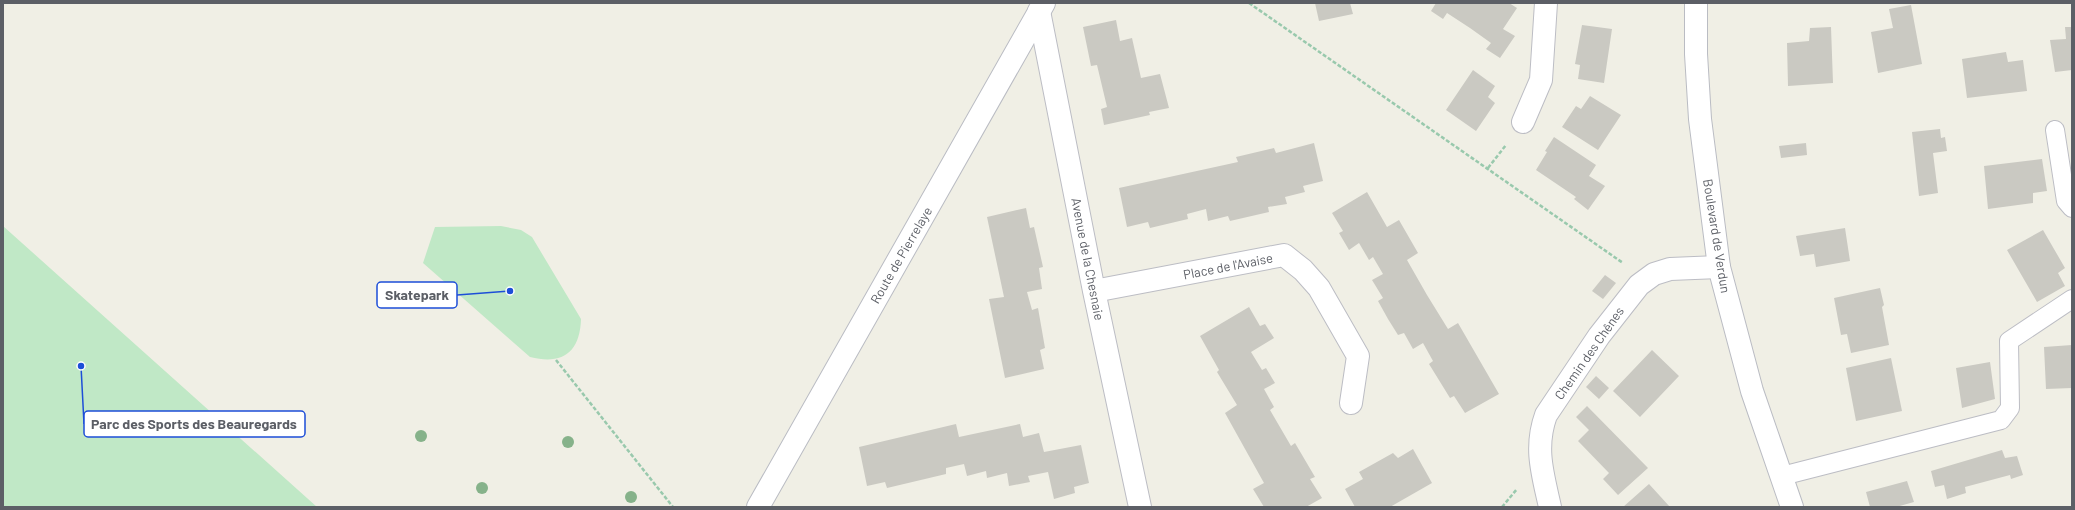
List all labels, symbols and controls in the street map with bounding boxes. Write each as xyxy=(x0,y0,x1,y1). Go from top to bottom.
street label: Boulevard de Verdun xyxy=(1700,178,1734,294)
street label: Avenue de la Chesnaie xyxy=(1068,196,1108,322)
street label: Route de Pierrelaye xyxy=(867,204,935,306)
street label: Place de l'Avaise xyxy=(1182,249,1274,283)
callout: Skatepark xyxy=(377,282,457,308)
text: Skatepark xyxy=(385,286,449,303)
street label: Chemin des Chênes xyxy=(1551,303,1627,403)
callout: Parc des Sports des Beauregards xyxy=(84,411,305,437)
text: Parc des Sports des Beauregards xyxy=(91,415,297,432)

